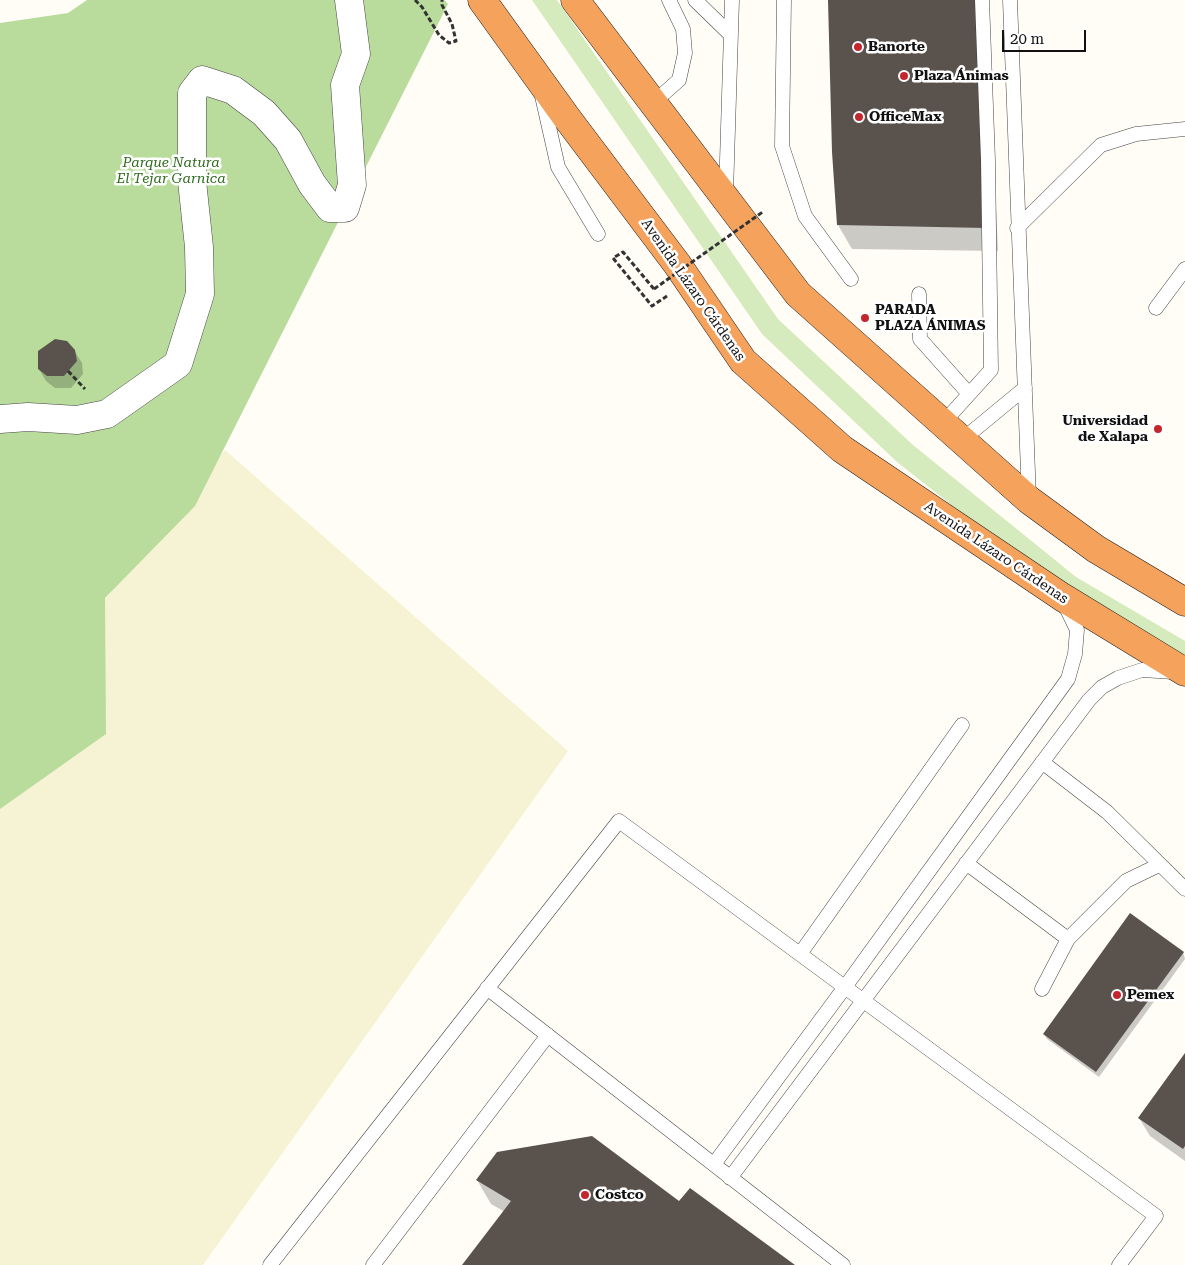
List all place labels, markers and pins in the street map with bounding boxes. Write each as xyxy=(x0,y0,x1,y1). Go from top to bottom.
place label: Banorte xyxy=(868,39,925,55)
marker: Banorte xyxy=(852,41,864,53)
place label: Plaza Ánimas xyxy=(914,68,1009,84)
marker: Plaza Ánimas xyxy=(898,70,910,82)
place label: OfficeMax xyxy=(869,109,941,125)
marker: OfficeMax xyxy=(853,111,865,123)
place label: PARADA PLAZA ÁNIMAS xyxy=(875,302,986,334)
marker: PARADA PLAZA ÁNIMAS xyxy=(859,312,871,324)
place label: Universidad de Xalapa xyxy=(1062,413,1148,446)
marker: Universidad de Xalapa xyxy=(1152,423,1164,435)
place label: Pemex xyxy=(1127,987,1174,1003)
marker: Pemex xyxy=(1111,989,1123,1001)
place label: Costco xyxy=(595,1187,644,1203)
marker: Costco xyxy=(579,1189,591,1201)

